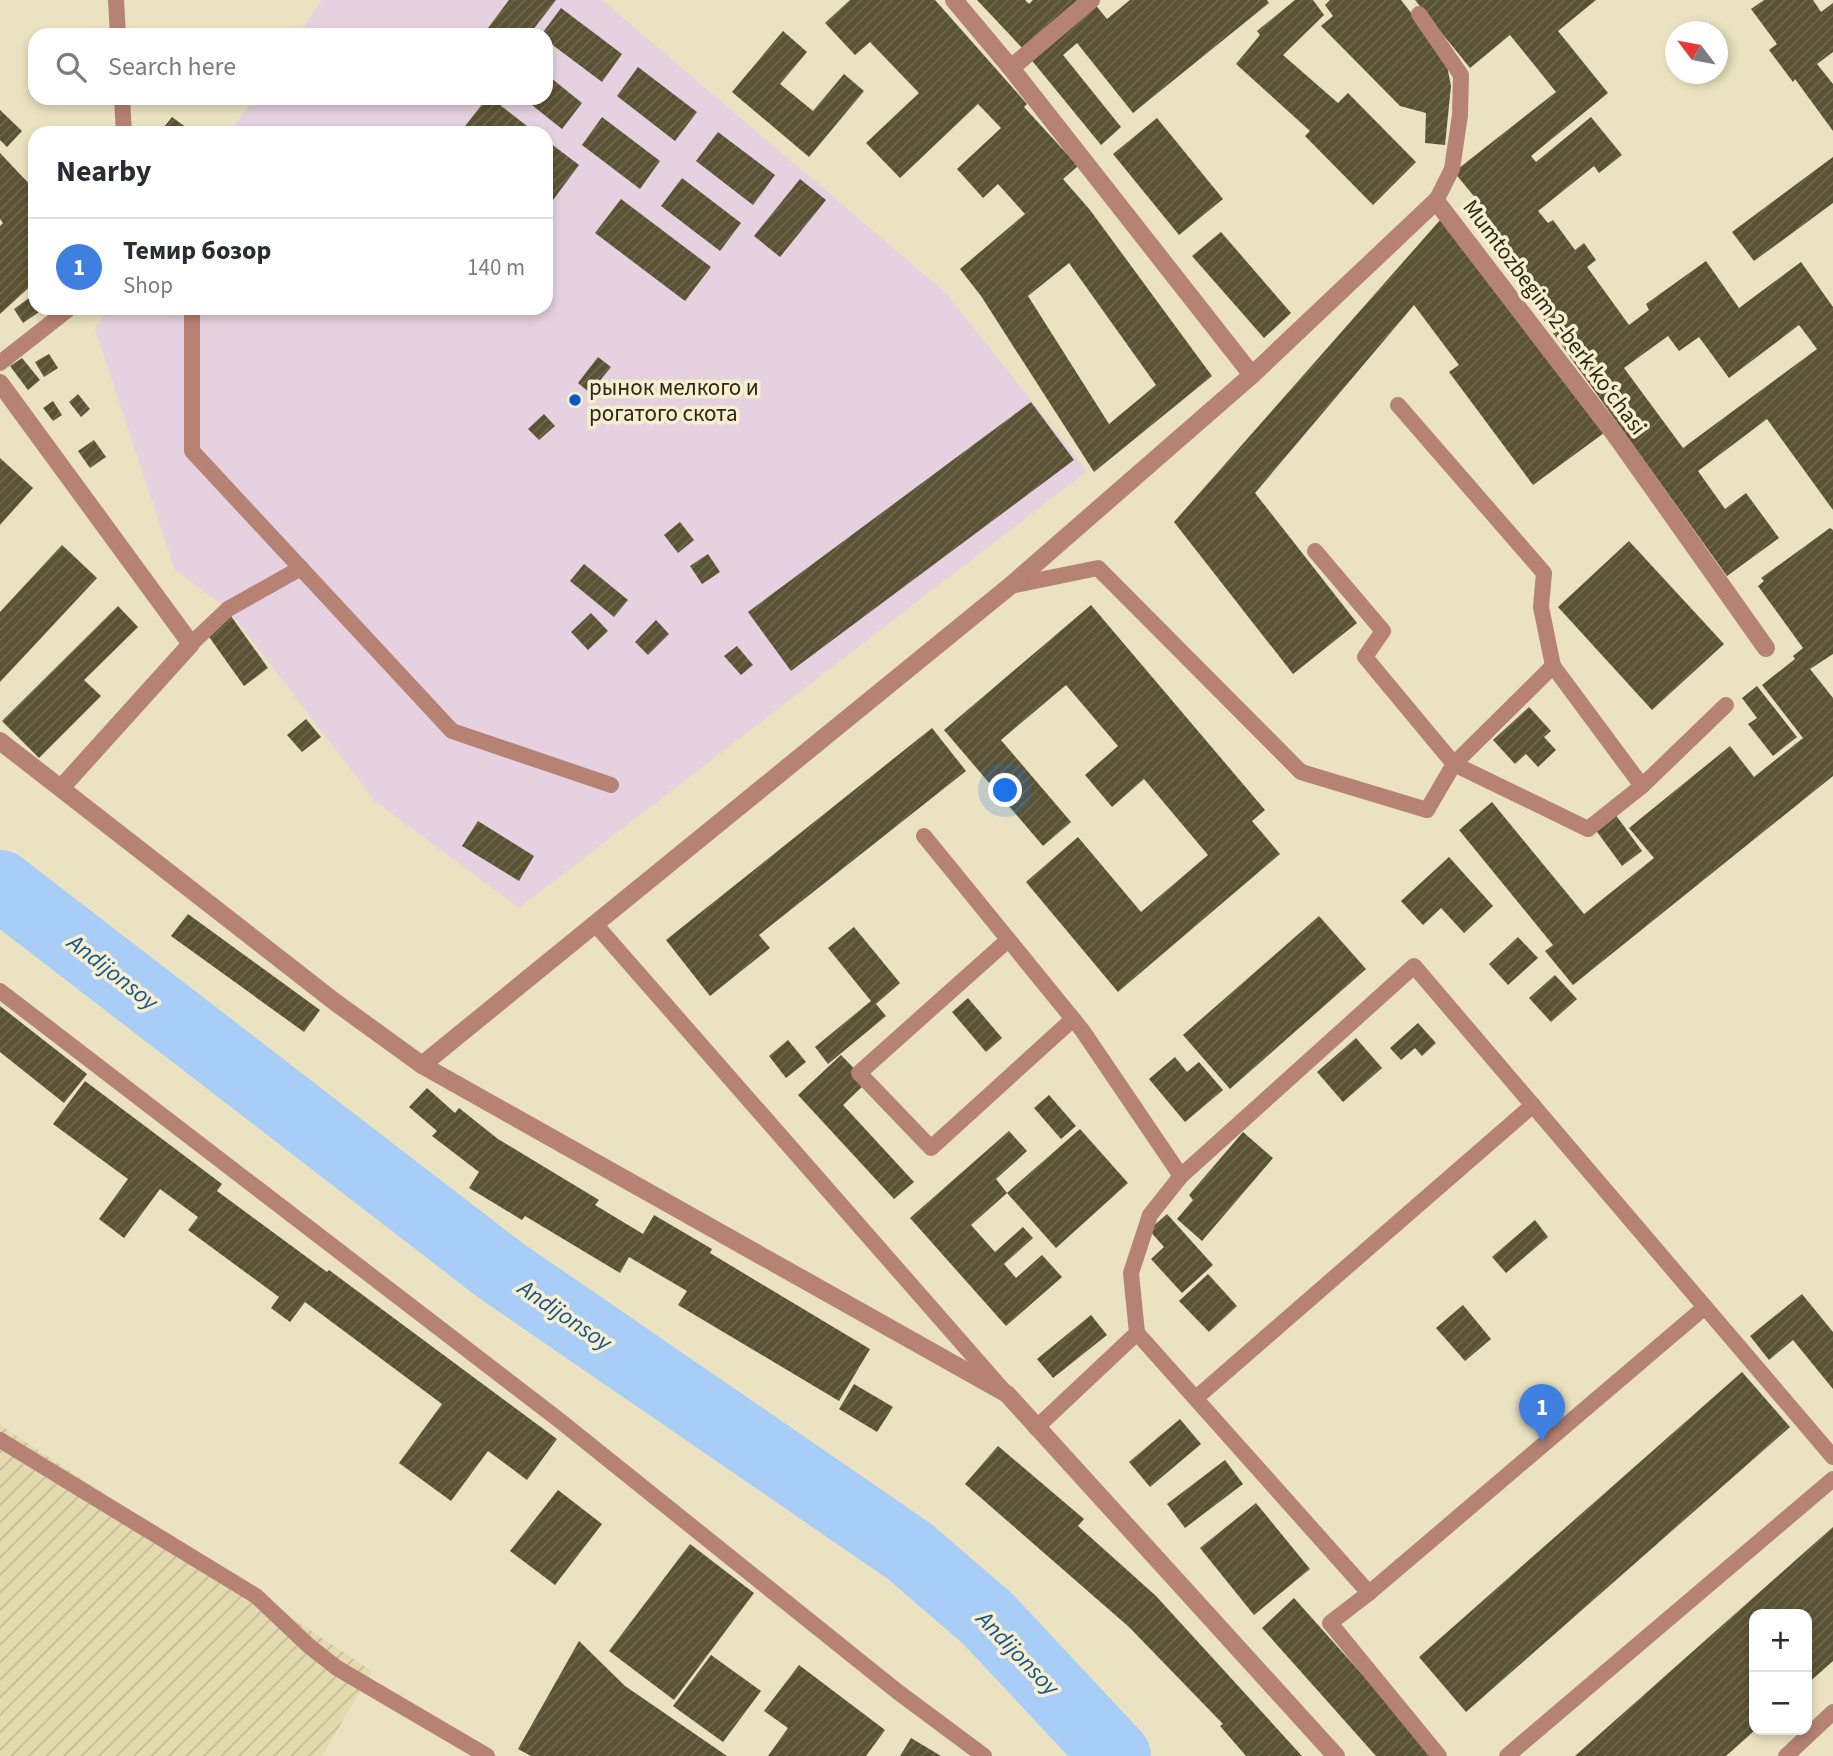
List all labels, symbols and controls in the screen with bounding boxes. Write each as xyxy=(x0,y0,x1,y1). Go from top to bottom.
north arrow xyxy=(1665,21,1728,84)
search box xyxy=(28,28,553,105)
icon: search xyxy=(52,48,90,86)
text: Search here xyxy=(108,48,236,85)
text: Nearby xyxy=(56,150,151,193)
street label: Mumtozbegim 2-berk koʻchasi xyxy=(1455,193,1654,442)
text: Темир бозор xyxy=(123,232,271,269)
text: 1 xyxy=(73,251,85,284)
text: 140 m xyxy=(467,251,525,284)
text: Shop xyxy=(123,269,173,302)
place label: рынок мелкого и рогатого скота xyxy=(589,371,759,430)
marker: рынок мелкого и рогатого скота xyxy=(567,392,583,408)
your location xyxy=(988,773,1022,807)
water label: Andijonsoy xyxy=(58,925,166,1020)
water label: Andijonsoy xyxy=(509,1270,620,1360)
pin: 1 xyxy=(1519,1384,1565,1442)
water label: Andijonsoy xyxy=(967,1601,1068,1705)
map controls xyxy=(1749,1609,1812,1735)
button: + xyxy=(1749,1609,1812,1672)
button: − xyxy=(1749,1672,1812,1735)

